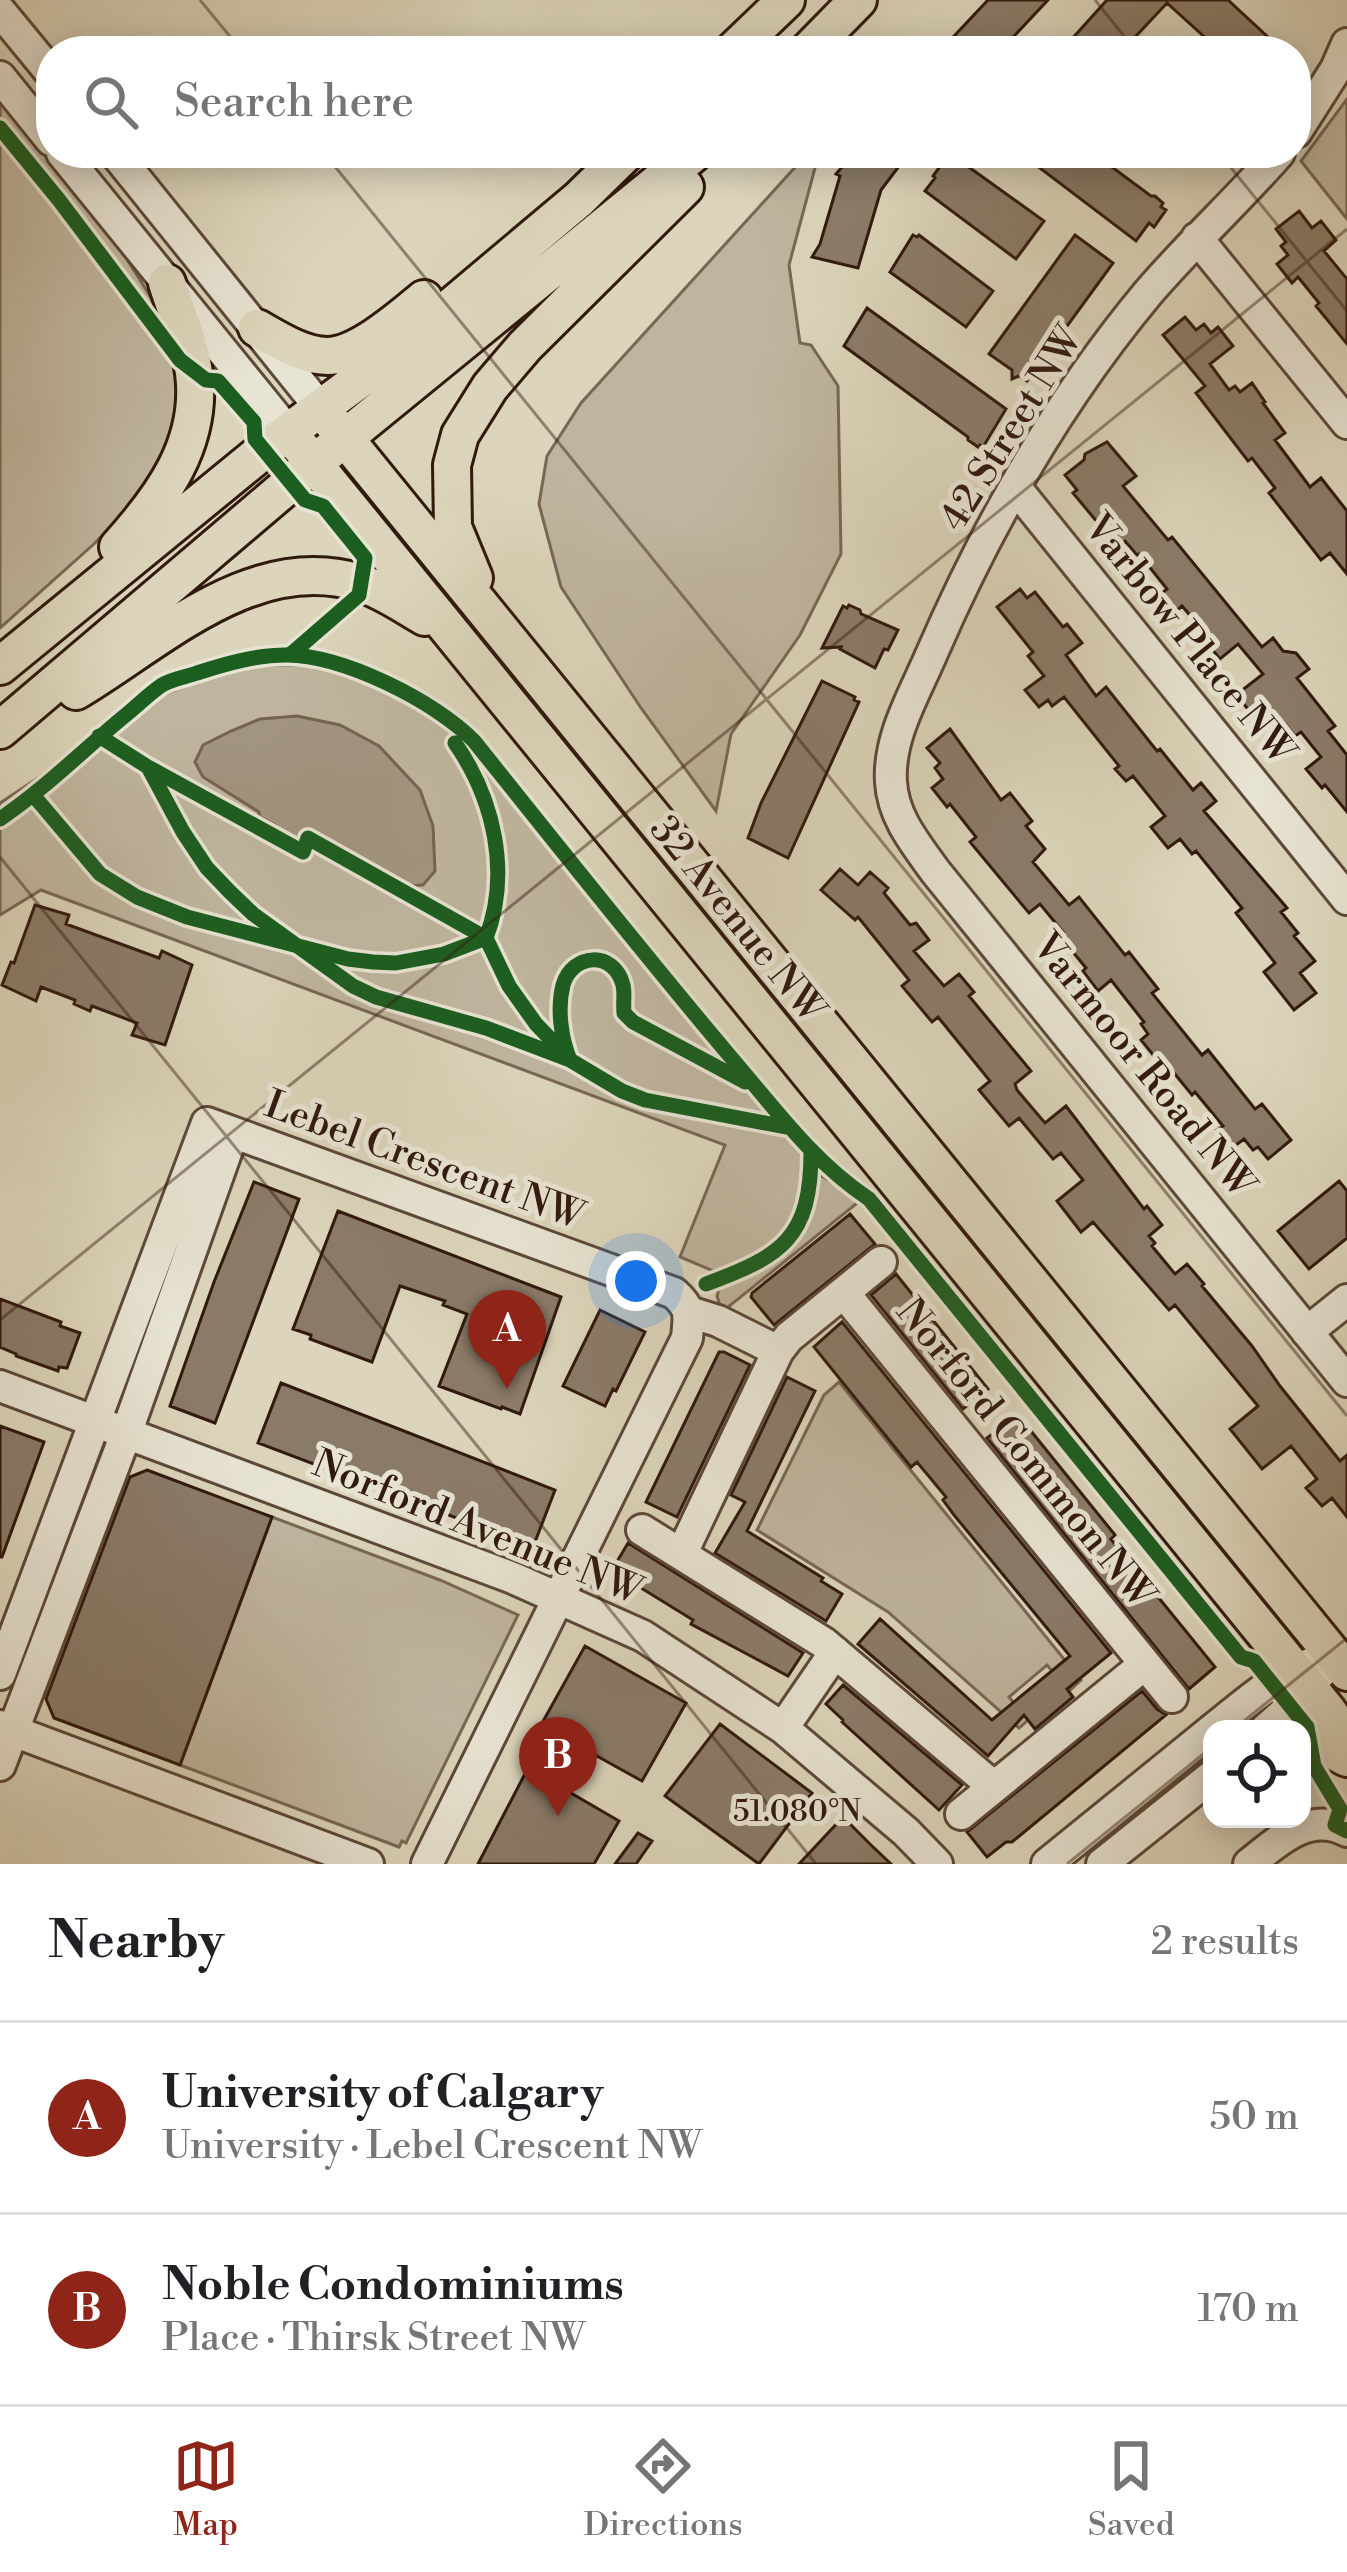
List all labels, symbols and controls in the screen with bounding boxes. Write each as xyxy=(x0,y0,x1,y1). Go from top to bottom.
search box xyxy=(36,36,1311,168)
icon: search xyxy=(78,69,144,135)
text: Search here xyxy=(174,74,414,131)
street label: 42 Street NW xyxy=(930,316,1095,540)
street label: Varbow Place NW xyxy=(1072,504,1306,777)
street label: 32 Avenue NW xyxy=(638,806,837,1035)
street label: Varmoor Road NW xyxy=(1020,922,1266,1210)
street label: Lebel Crescent NW xyxy=(258,1081,592,1242)
your location xyxy=(606,1251,666,1311)
street label: Norford Common NW xyxy=(885,1289,1166,1620)
pin: A xyxy=(468,1290,546,1389)
street label: Norford Avenue NW xyxy=(305,1440,650,1617)
pin: B xyxy=(519,1717,597,1816)
map controls xyxy=(1203,1720,1311,1828)
button: locate xyxy=(1203,1720,1311,1828)
text: 51.080°N xyxy=(733,1793,861,1831)
text: Nearby xyxy=(48,1910,224,1974)
text: 2 results xyxy=(1151,1918,1299,1967)
text: University of Calgary xyxy=(162,2065,604,2122)
text: A xyxy=(73,2093,101,2142)
text: 50 m xyxy=(1209,2093,1299,2142)
text: University · Lebel Crescent NW xyxy=(162,2122,702,2171)
text: Noble Condominiums xyxy=(162,2257,624,2314)
text: B xyxy=(72,2285,102,2334)
text: 170 m xyxy=(1197,2285,1299,2334)
text: Place · Thirsk Street NW xyxy=(162,2314,585,2363)
tab: Map xyxy=(173,2433,239,2546)
tab: Directions xyxy=(584,2433,743,2546)
tab: Saved xyxy=(1088,2433,1174,2546)

